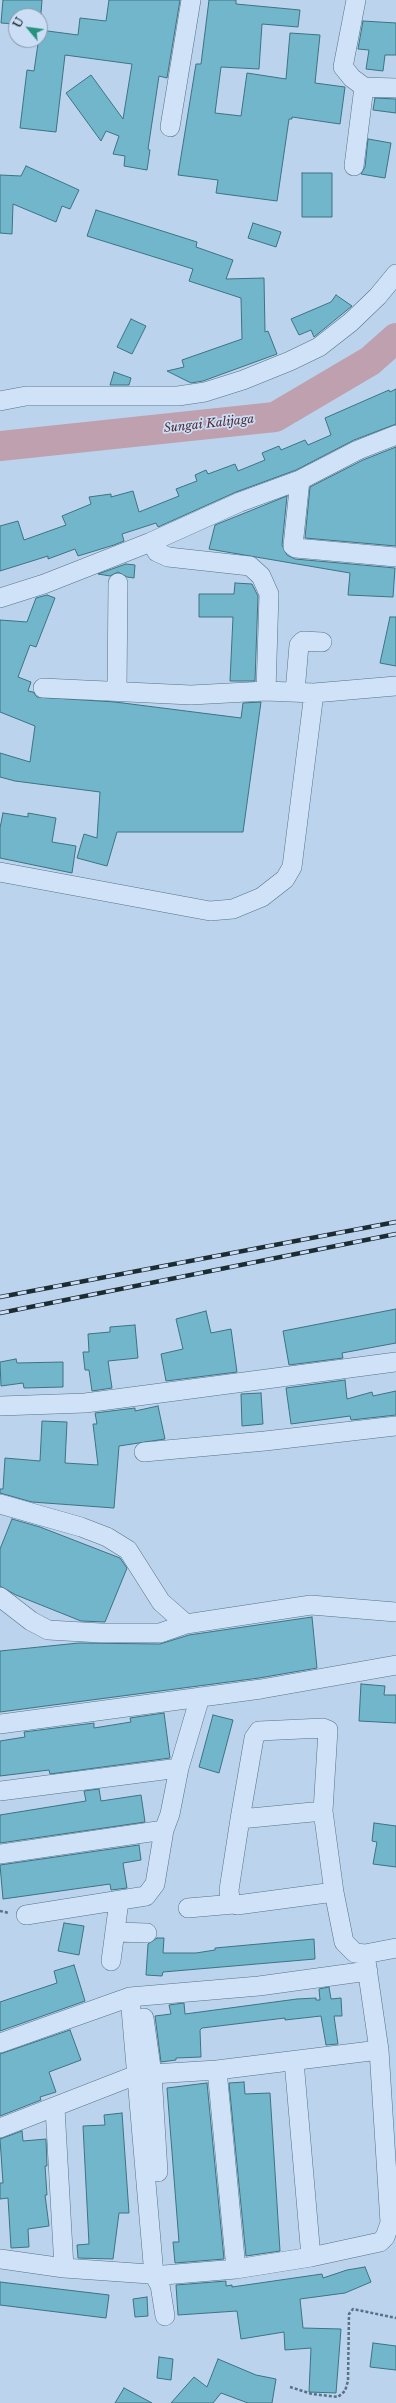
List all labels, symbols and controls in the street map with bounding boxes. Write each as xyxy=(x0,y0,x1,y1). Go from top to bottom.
north arrow xyxy=(8,8,48,48)
text: U xyxy=(10,15,27,30)
water label: Sungai Kalijaga xyxy=(163,412,255,436)

